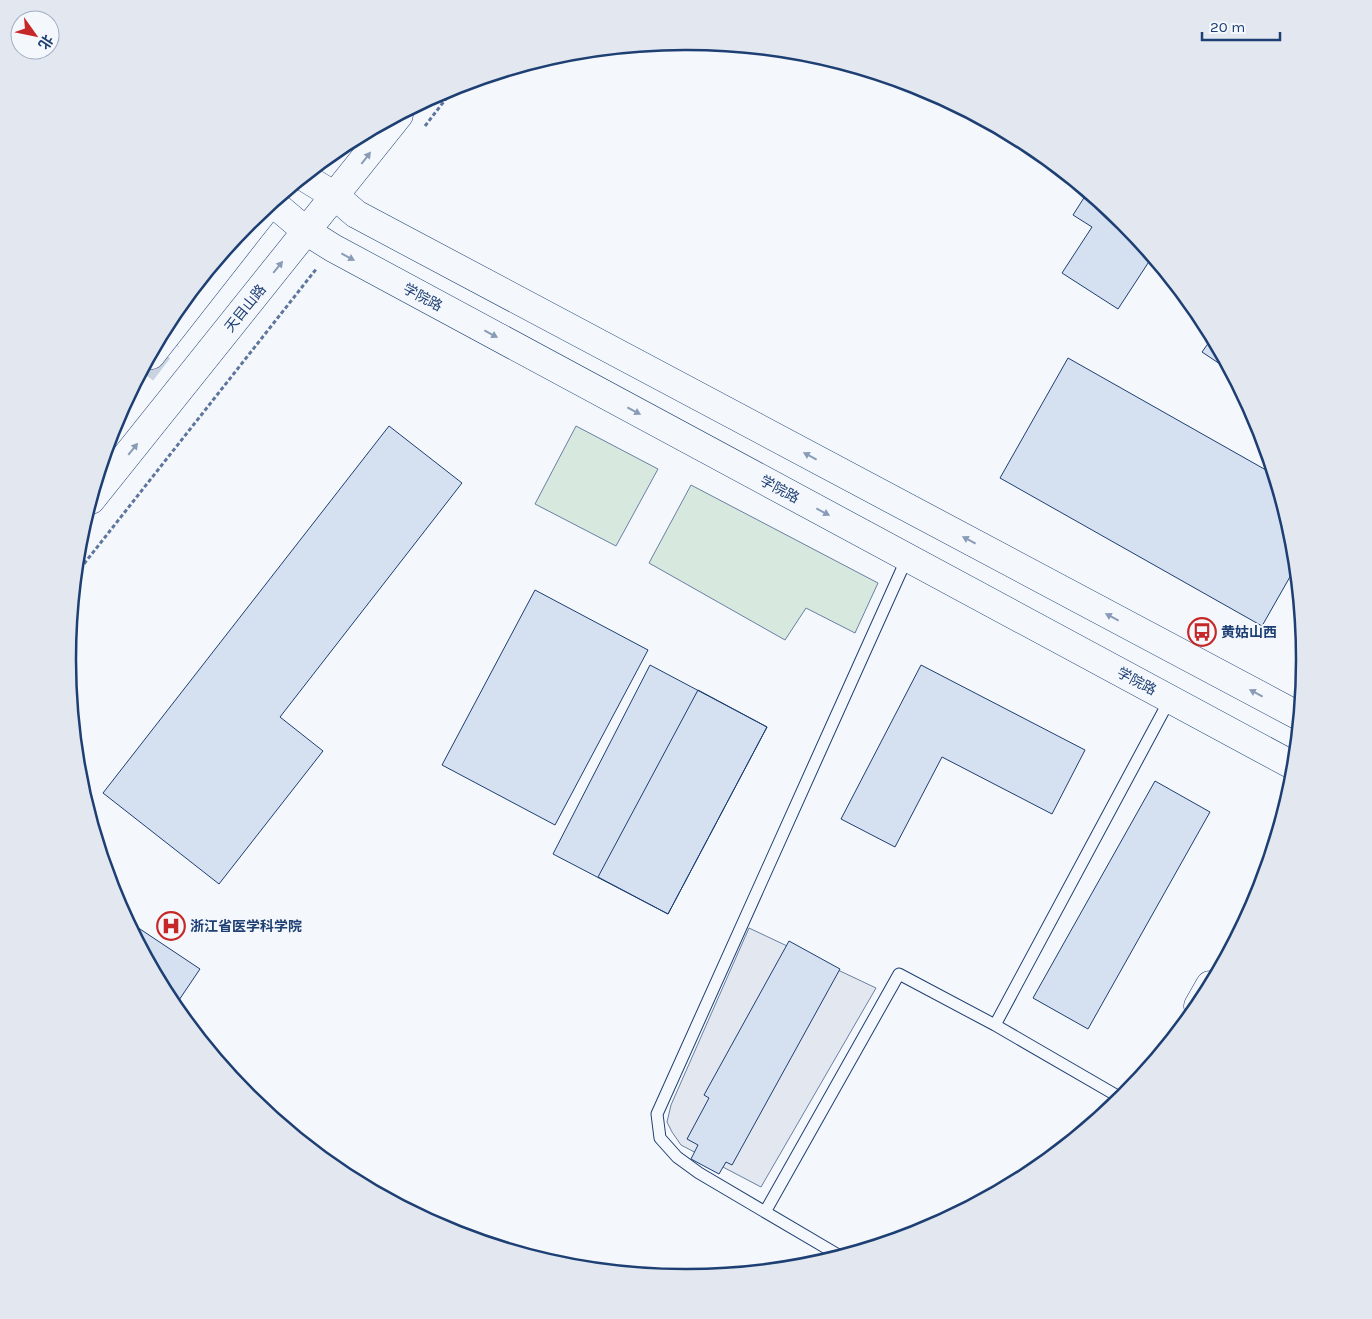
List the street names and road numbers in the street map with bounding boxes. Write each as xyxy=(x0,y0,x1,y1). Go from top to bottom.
street label: 学院路 xyxy=(400,280,445,315)
street label: 天目山路 xyxy=(221,281,270,335)
street label: 学院路 xyxy=(757,472,802,507)
street label: 学院路 xyxy=(1114,664,1159,699)

